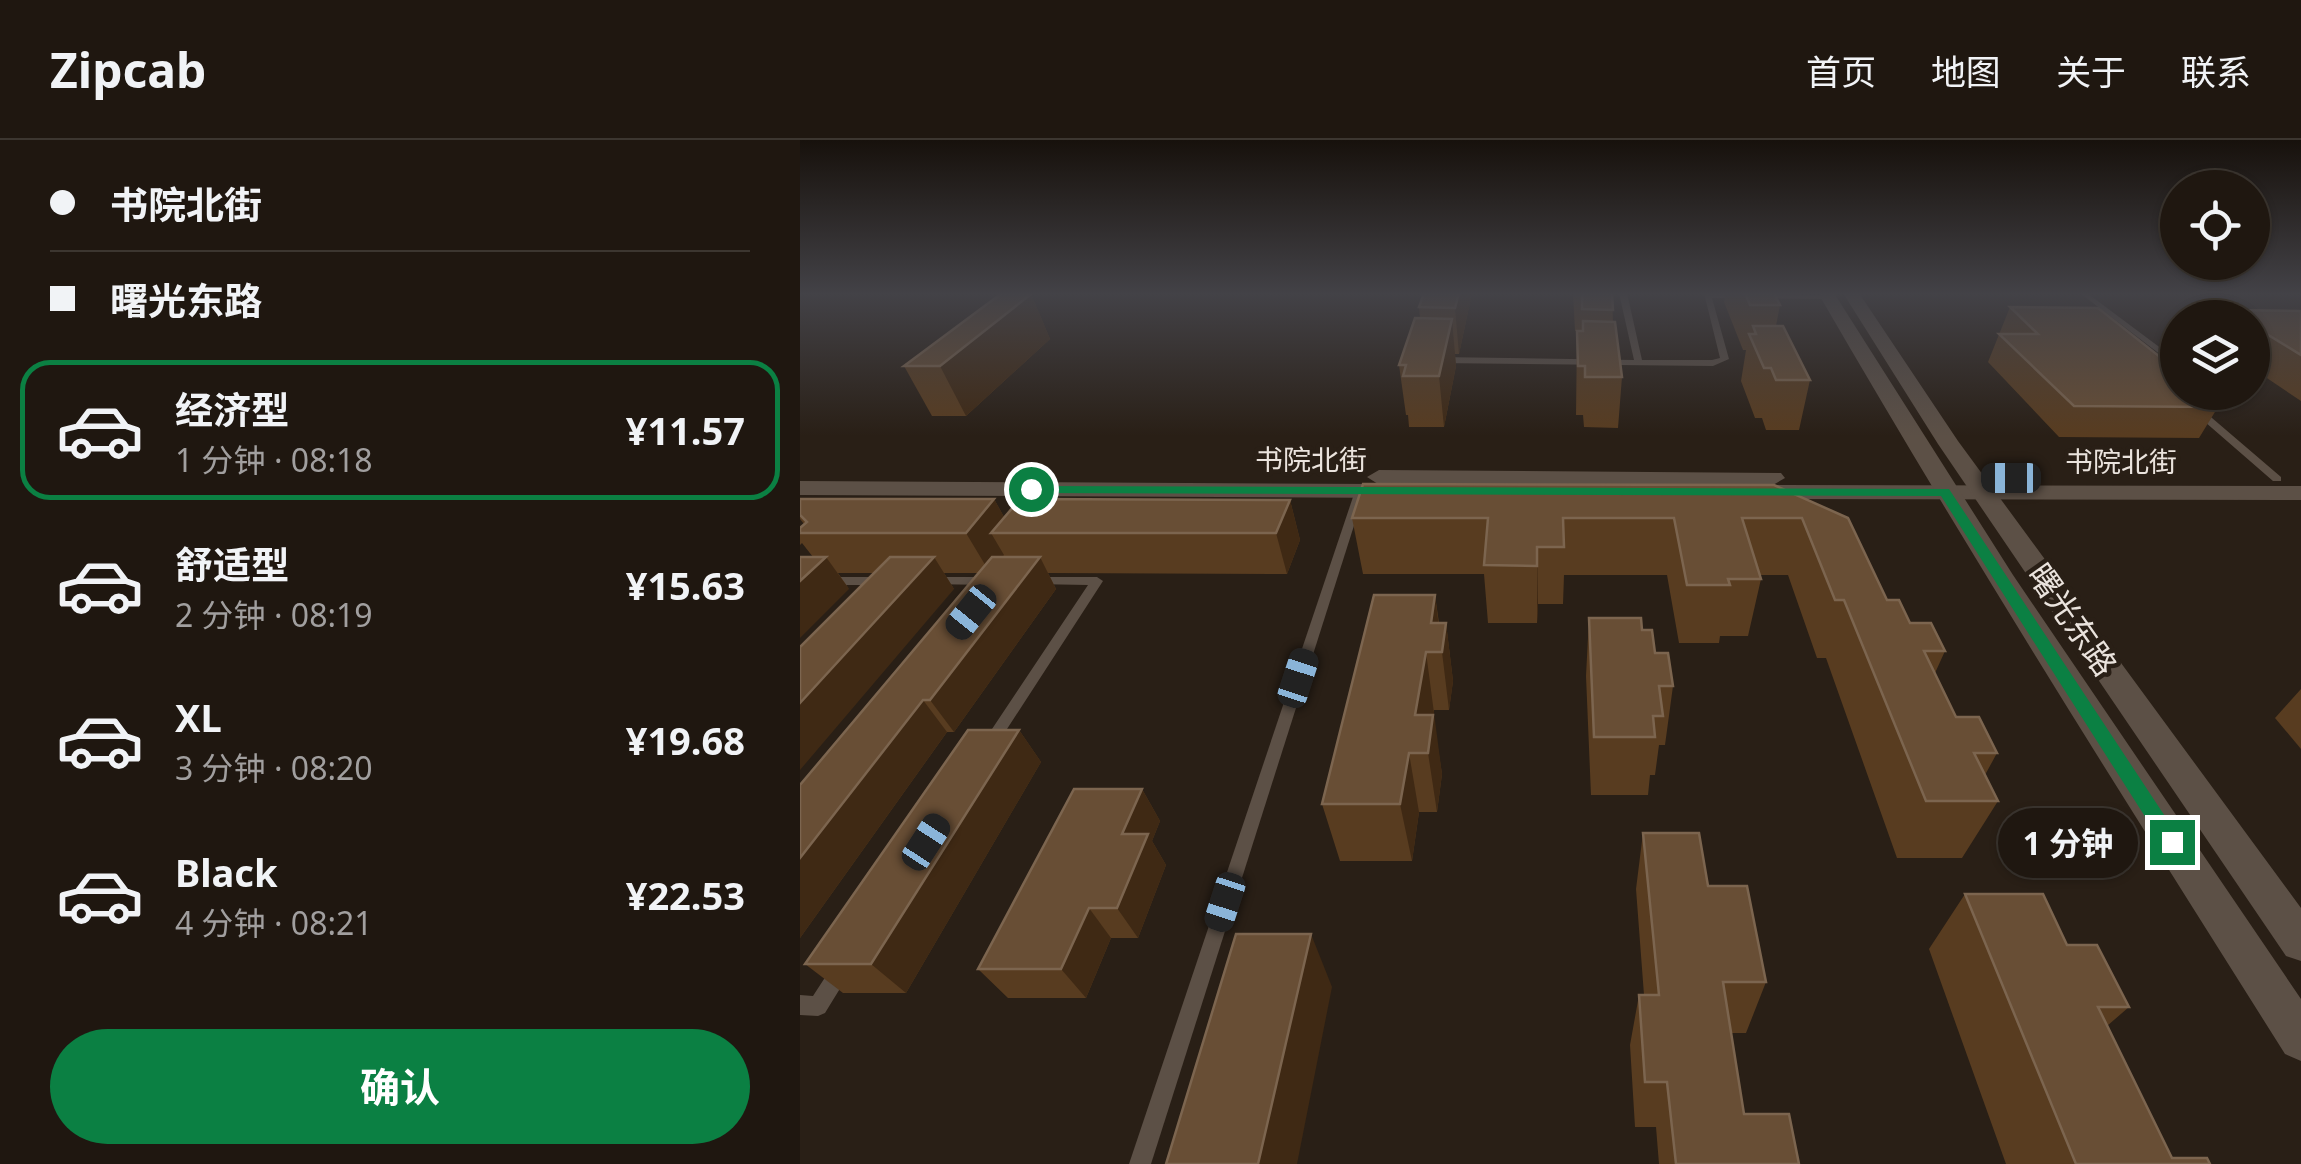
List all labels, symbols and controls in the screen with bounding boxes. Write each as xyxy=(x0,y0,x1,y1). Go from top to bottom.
text: Zipcab xyxy=(50,37,206,102)
text: 首页 xyxy=(1806,48,1876,95)
text: 地图 xyxy=(1931,48,2001,95)
text: 关于 xyxy=(2056,48,2126,95)
text: 联系 xyxy=(2181,48,2251,95)
map controls xyxy=(2160,170,2270,410)
button: locate xyxy=(2160,170,2270,280)
text: 书院北街 xyxy=(110,178,262,230)
text: 曙光东路 xyxy=(110,274,262,326)
button: layers xyxy=(2160,300,2270,410)
text: 经济型 xyxy=(175,383,289,435)
icon: car xyxy=(55,385,145,475)
text: ¥11.57 xyxy=(626,404,745,456)
text: 1 分钟 · 08:18 xyxy=(175,438,373,481)
street label: 书院北街 xyxy=(1255,440,1367,478)
street label: 书院北街 xyxy=(2065,442,2177,480)
car xyxy=(1981,463,2041,493)
route start xyxy=(1009,467,1054,512)
text: 舒适型 xyxy=(175,538,289,590)
icon: car xyxy=(55,540,145,630)
street label: 曙光东路 xyxy=(2019,554,2128,684)
text: ¥15.63 xyxy=(626,559,745,611)
car xyxy=(940,579,1002,645)
text: 2 分钟 · 08:19 xyxy=(175,593,373,636)
car xyxy=(1274,645,1322,711)
text: XL xyxy=(175,691,222,743)
icon: car xyxy=(55,695,145,785)
text: ¥19.68 xyxy=(626,714,745,766)
text: 3 分钟 · 08:20 xyxy=(175,746,373,789)
callout: 1 分钟 xyxy=(1997,807,2137,877)
car xyxy=(897,809,955,875)
route end xyxy=(2150,820,2195,865)
text: 1 分钟 xyxy=(2023,821,2113,864)
text: Black xyxy=(175,846,278,898)
icon: car xyxy=(55,850,145,940)
text: ¥22.53 xyxy=(626,869,745,921)
car xyxy=(1201,869,1249,935)
text: 4 分钟 · 08:21 xyxy=(175,901,373,944)
button: 确认 xyxy=(50,1029,750,1144)

